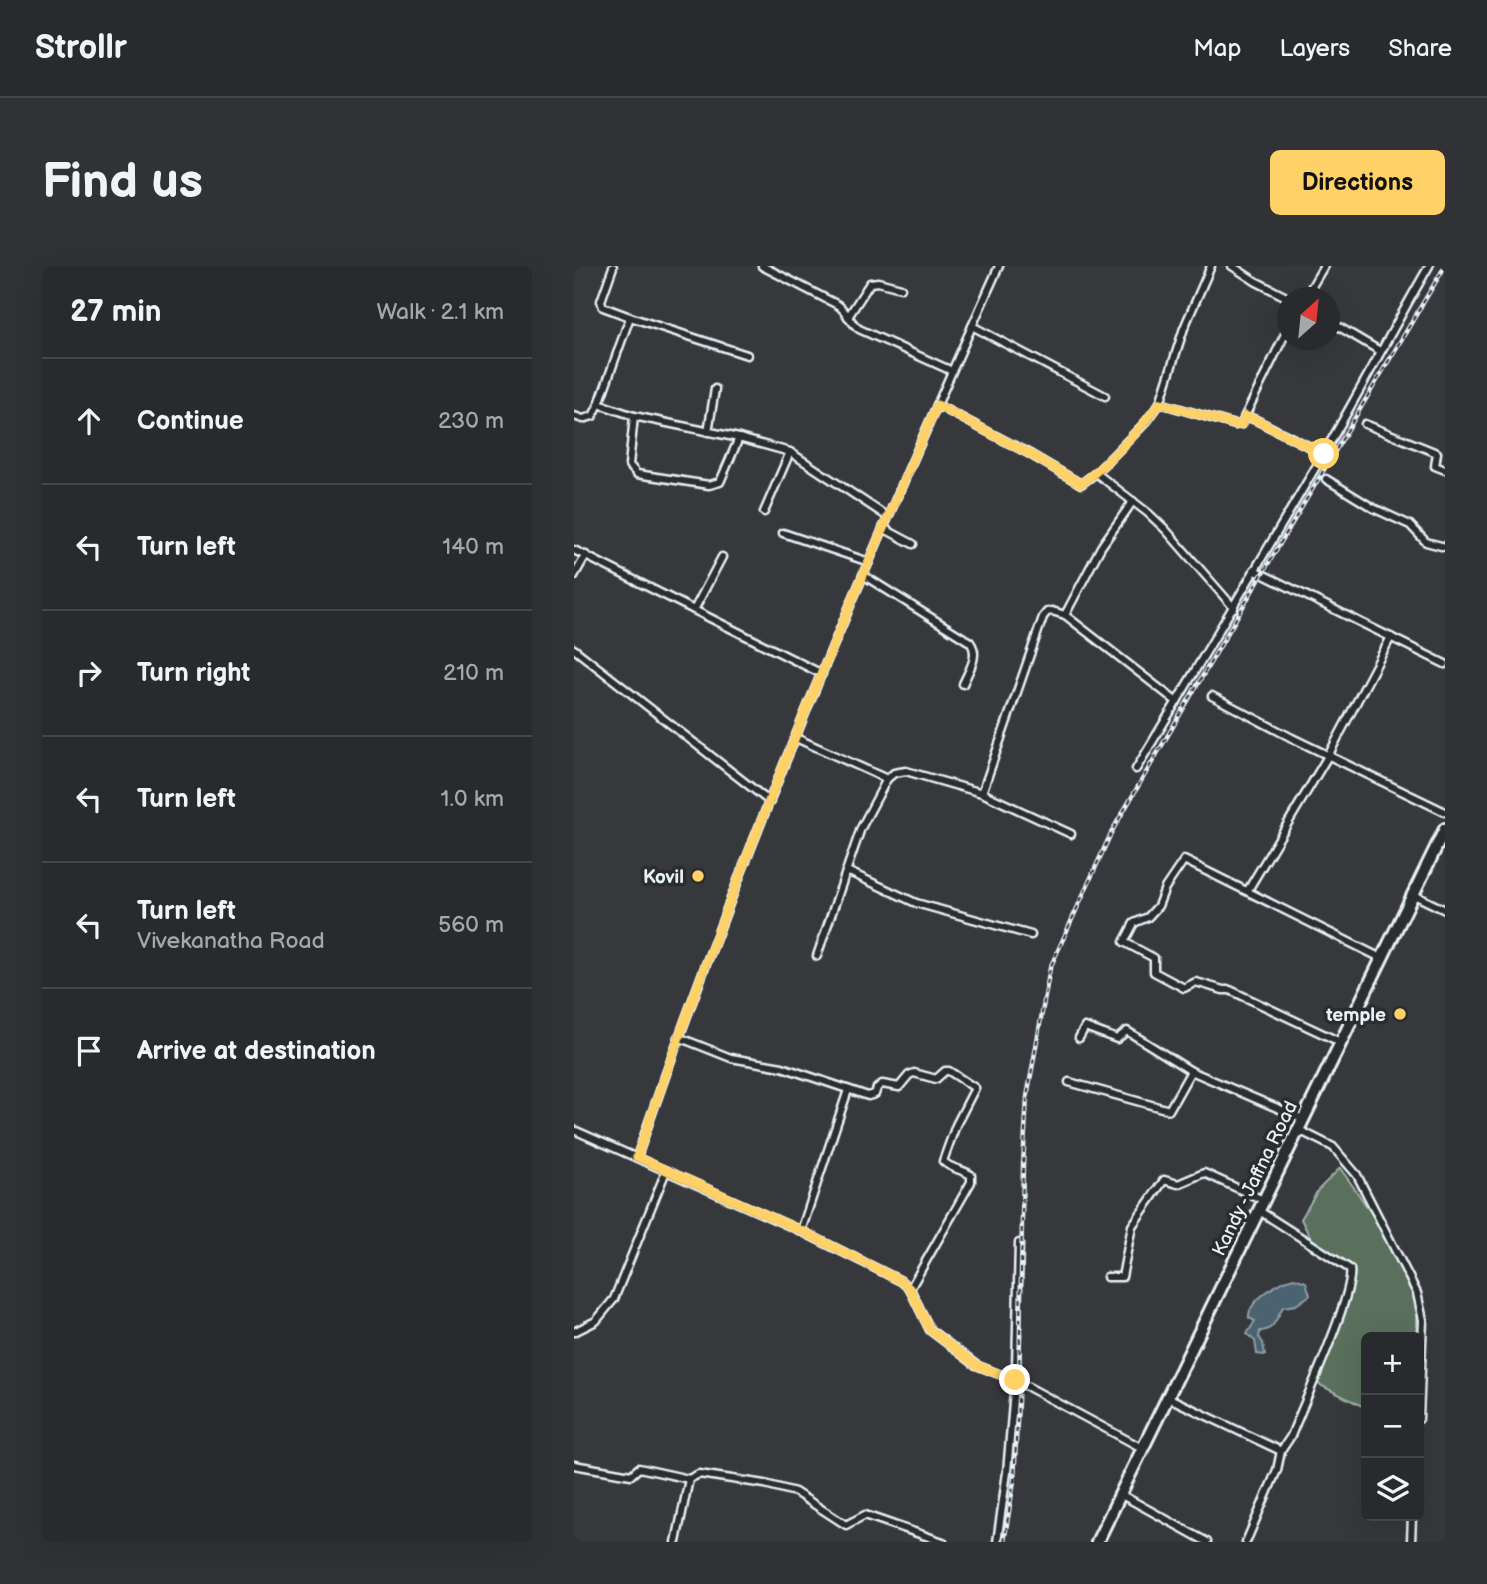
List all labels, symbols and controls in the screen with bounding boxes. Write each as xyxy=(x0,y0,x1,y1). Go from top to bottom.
text: Strollr xyxy=(35,28,127,68)
text: Map xyxy=(1193,34,1241,63)
text: Layers xyxy=(1279,34,1350,63)
text: Share xyxy=(1388,34,1452,63)
button: Directions xyxy=(1270,150,1445,215)
text: Find us xyxy=(42,153,203,212)
north arrow xyxy=(1277,287,1340,350)
text: 27 min xyxy=(70,294,162,330)
text: Walk · 2.1 km xyxy=(376,298,504,326)
icon: ahead xyxy=(70,402,108,440)
text: Continue xyxy=(137,406,244,437)
text: 230 m xyxy=(438,407,504,435)
route start xyxy=(1308,438,1339,469)
icon: left xyxy=(70,528,108,566)
text: Turn left xyxy=(137,532,236,563)
text: 140 m xyxy=(442,533,504,561)
icon: right xyxy=(70,654,108,692)
text: Turn right xyxy=(137,658,250,689)
text: 210 m xyxy=(443,659,504,687)
icon: left xyxy=(70,780,108,818)
text: Turn left xyxy=(137,784,236,815)
text: 1.0 km xyxy=(441,785,504,813)
place label: Kovil xyxy=(643,866,684,889)
marker: Kovil xyxy=(690,868,706,884)
text: Turn left xyxy=(137,896,236,927)
icon: left xyxy=(70,906,108,944)
text: 560 m xyxy=(438,911,504,939)
text: Vivekanatha Road xyxy=(137,927,325,955)
place label: temple xyxy=(1325,1004,1386,1027)
marker: temple xyxy=(1392,1006,1408,1022)
icon: arrive xyxy=(70,1032,108,1070)
text: Arrive at destination xyxy=(137,1036,376,1067)
street label: Kandy - Jaffna Road xyxy=(1208,1097,1303,1260)
map controls xyxy=(1361,1332,1424,1521)
button: + xyxy=(1361,1332,1424,1395)
route end xyxy=(999,1364,1030,1395)
button: − xyxy=(1361,1395,1424,1458)
button: layers xyxy=(1361,1458,1424,1521)

